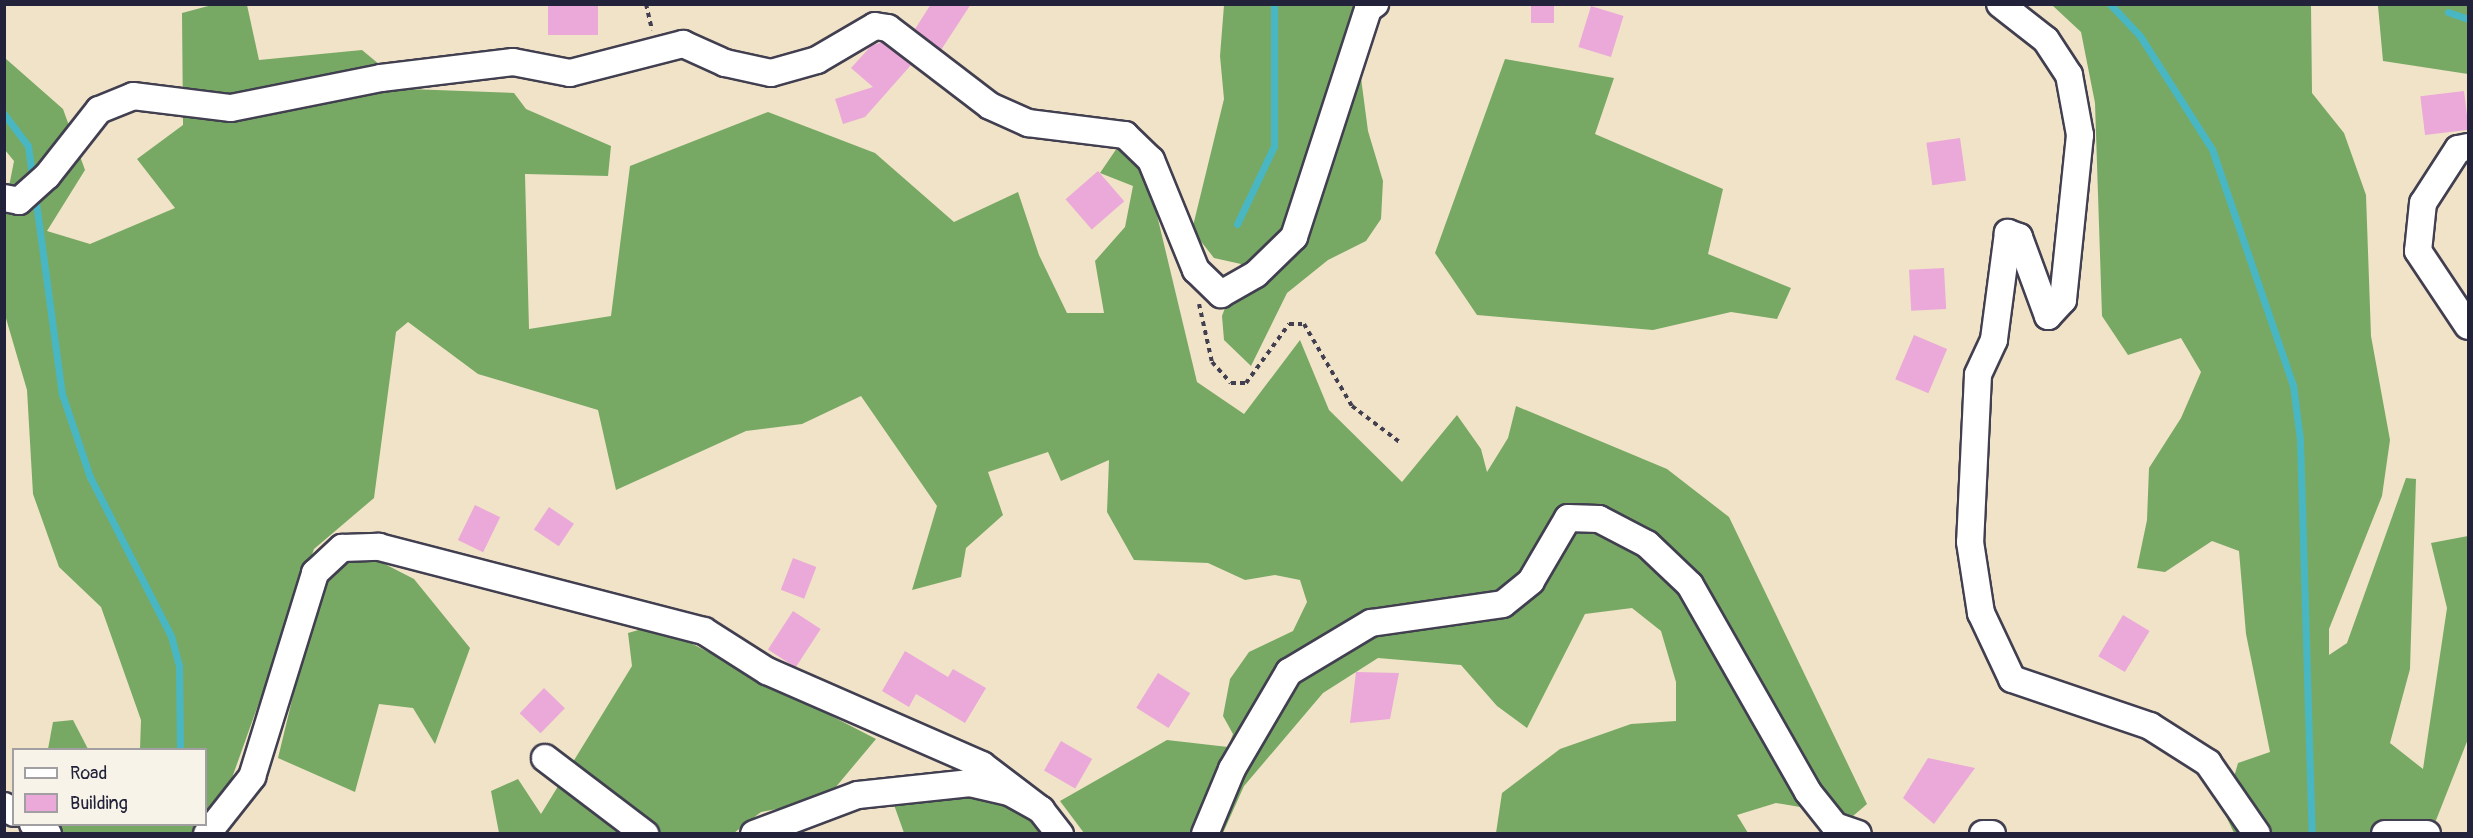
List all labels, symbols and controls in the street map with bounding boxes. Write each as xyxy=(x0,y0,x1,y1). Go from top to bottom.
legend xyxy=(12,748,207,826)
text: Road xyxy=(70,762,107,785)
text: Building xyxy=(70,792,128,815)

